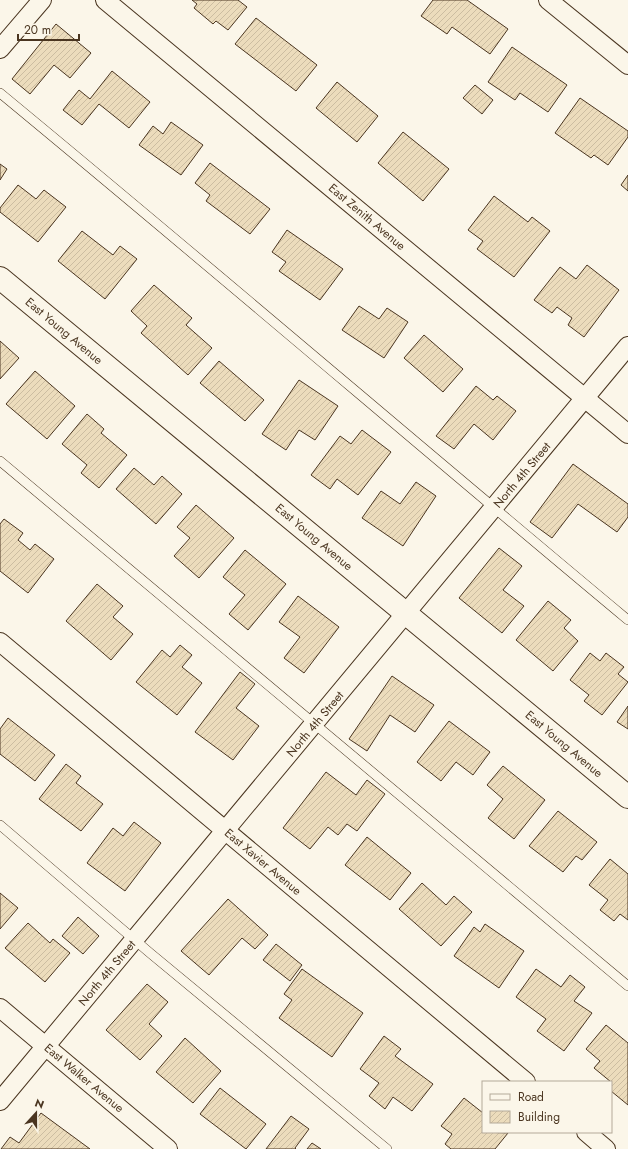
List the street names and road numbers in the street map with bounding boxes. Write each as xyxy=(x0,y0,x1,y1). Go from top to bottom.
street label: East Zenith Avenue xyxy=(325,179,409,255)
street label: East Young Avenue xyxy=(21,293,107,369)
street label: North 4th Street xyxy=(489,438,555,512)
street label: East Young Avenue xyxy=(271,499,357,575)
street label: North 4th Street xyxy=(282,687,348,761)
street label: East Young Avenue xyxy=(521,706,607,782)
street label: East Xavier Avenue xyxy=(221,824,305,900)
street label: North 4th Street xyxy=(74,936,140,1010)
street label: East Walker Avenue xyxy=(40,1039,128,1117)

